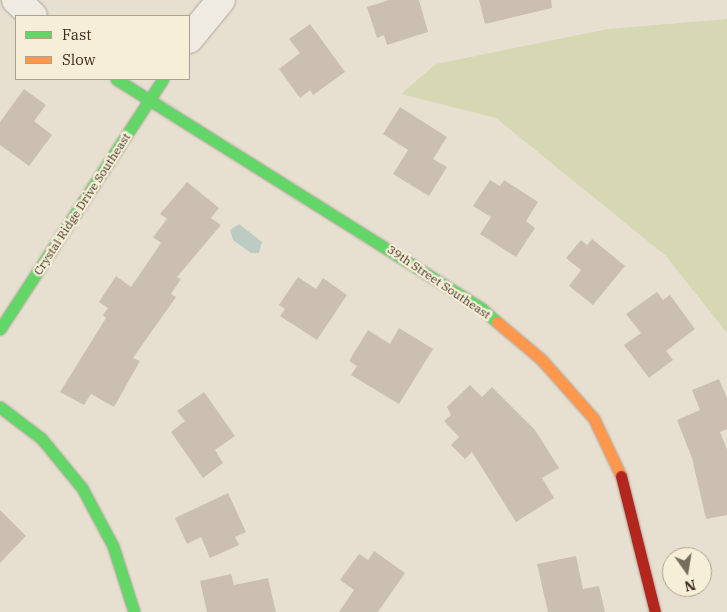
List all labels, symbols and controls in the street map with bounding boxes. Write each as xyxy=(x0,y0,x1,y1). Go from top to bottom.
legend xyxy=(15,15,190,80)
text: Fast xyxy=(62,25,92,44)
text: Slow xyxy=(62,50,95,69)
street label: Crystal Ridge Drive Southeast xyxy=(31,130,133,278)
street label: 39th Street Southeast xyxy=(385,242,493,322)
north arrow xyxy=(662,547,712,597)
text: N xyxy=(683,576,698,596)

